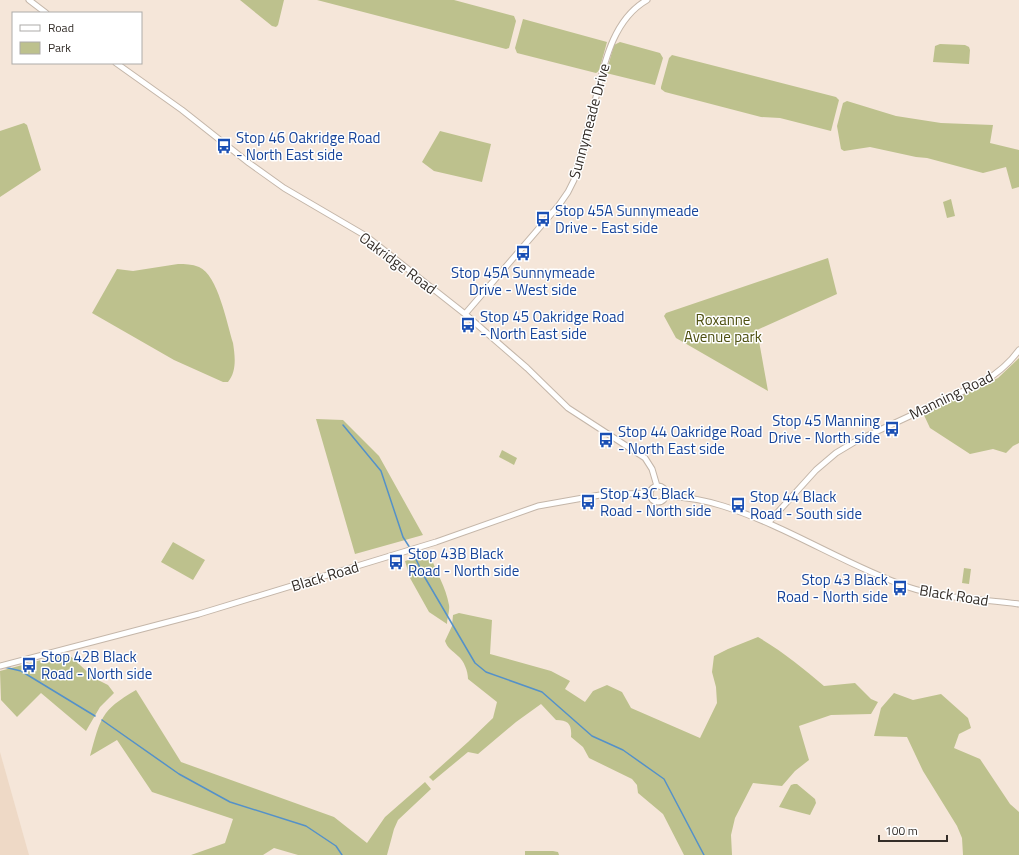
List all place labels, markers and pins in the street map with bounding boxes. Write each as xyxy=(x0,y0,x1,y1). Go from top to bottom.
place label: Stop 46 Oakridge Road - North East side xyxy=(236,126,381,166)
bus stop icon: Stop 46 Oakridge Road - North East side xyxy=(215,137,233,155)
place label: Stop 45A Sunnymeade Drive - East side xyxy=(555,199,699,239)
bus stop icon: Stop 45A Sunnymeade Drive - East side xyxy=(534,210,552,228)
bus stop icon: Stop 45A Sunnymeade Drive - West side xyxy=(514,244,532,262)
place label: Stop 45A Sunnymeade Drive - West side xyxy=(451,261,595,301)
place label: Stop 45 Oakridge Road - North East side xyxy=(480,305,625,345)
bus stop icon: Stop 45 Oakridge Road - North East side xyxy=(459,316,477,334)
place label: Stop 45 Manning Drive - North side xyxy=(768,409,880,449)
place label: Stop 44 Oakridge Road - North East side xyxy=(618,420,763,460)
bus stop icon: Stop 45 Manning Drive - North side xyxy=(883,420,901,438)
bus stop icon: Stop 44 Oakridge Road - North East side xyxy=(597,431,615,449)
place label: Stop 43C Black Road - North side xyxy=(600,482,711,522)
place label: Stop 44 Black Road - South side xyxy=(750,485,862,525)
bus stop icon: Stop 43C Black Road - North side xyxy=(579,493,597,511)
bus stop icon: Stop 44 Black Road - South side xyxy=(729,496,747,514)
place label: Stop 43B Black Road - North side xyxy=(408,542,519,582)
bus stop icon: Stop 43B Black Road - North side xyxy=(387,553,405,571)
place label: Stop 43 Black Road - North side xyxy=(777,568,888,608)
bus stop icon: Stop 43 Black Road - North side xyxy=(891,579,909,597)
place label: Stop 42B Black Road - North side xyxy=(41,645,152,685)
bus stop icon: Stop 42B Black Road - North side xyxy=(20,656,38,674)

